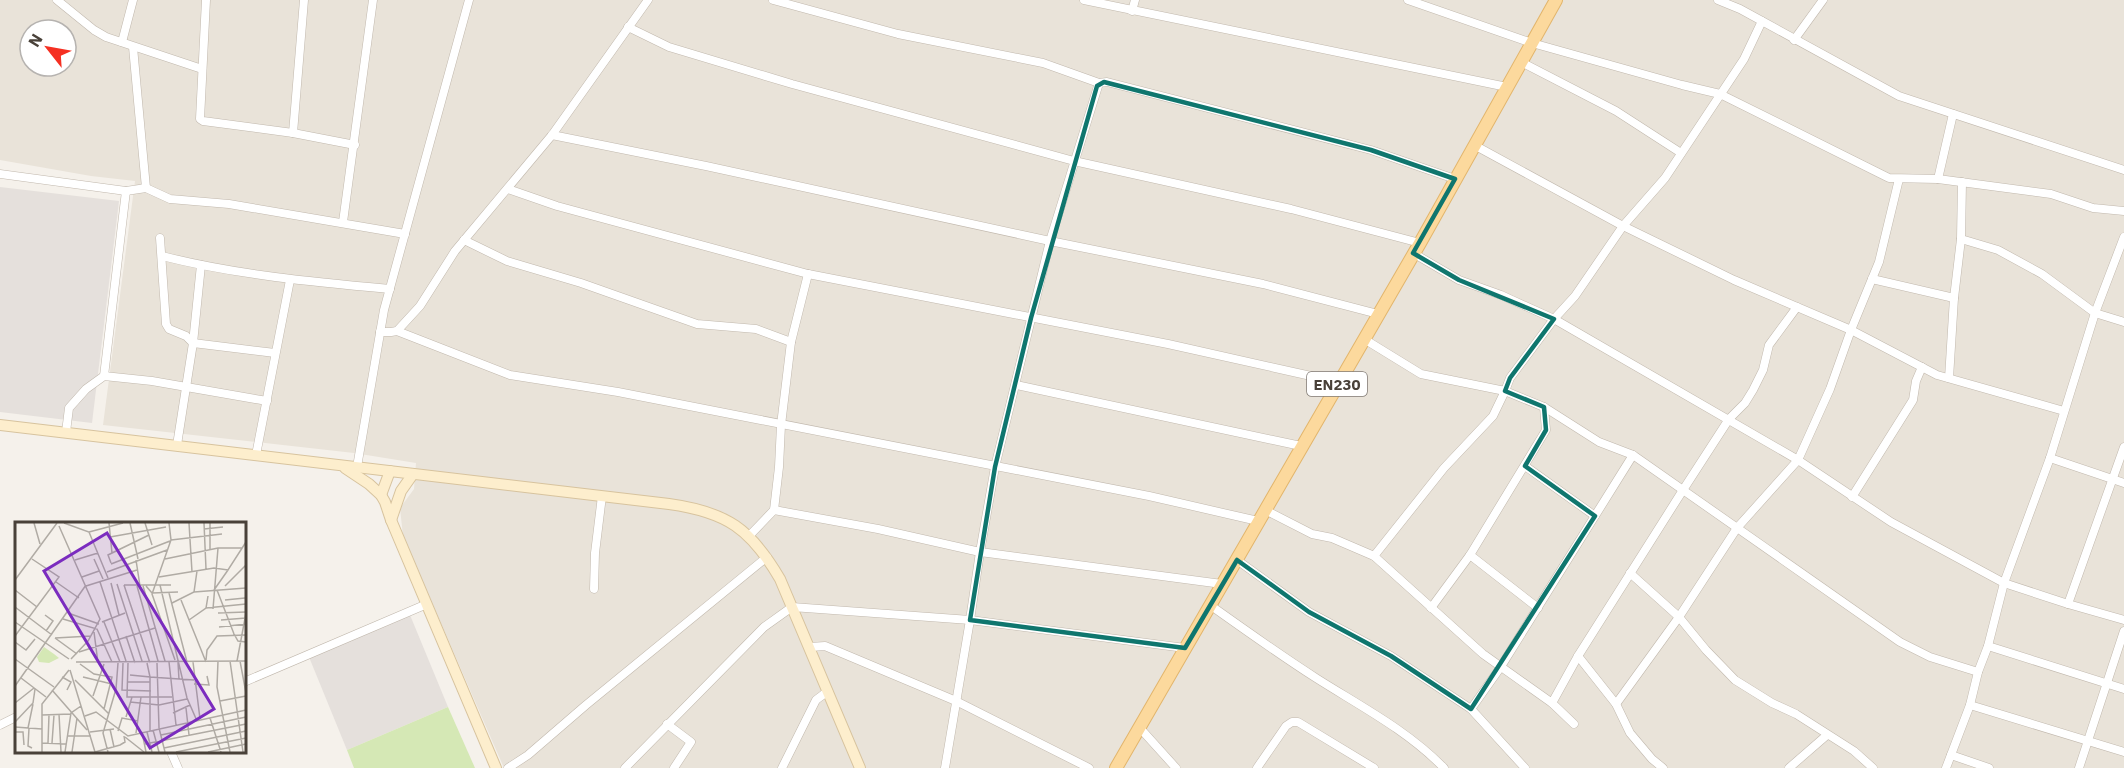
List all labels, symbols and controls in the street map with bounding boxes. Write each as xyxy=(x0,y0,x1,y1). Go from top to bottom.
north arrow xyxy=(18,18,78,78)
text: N xyxy=(24,30,47,50)
road number: EN230 xyxy=(1307,372,1367,396)
inset map xyxy=(15,522,246,753)

